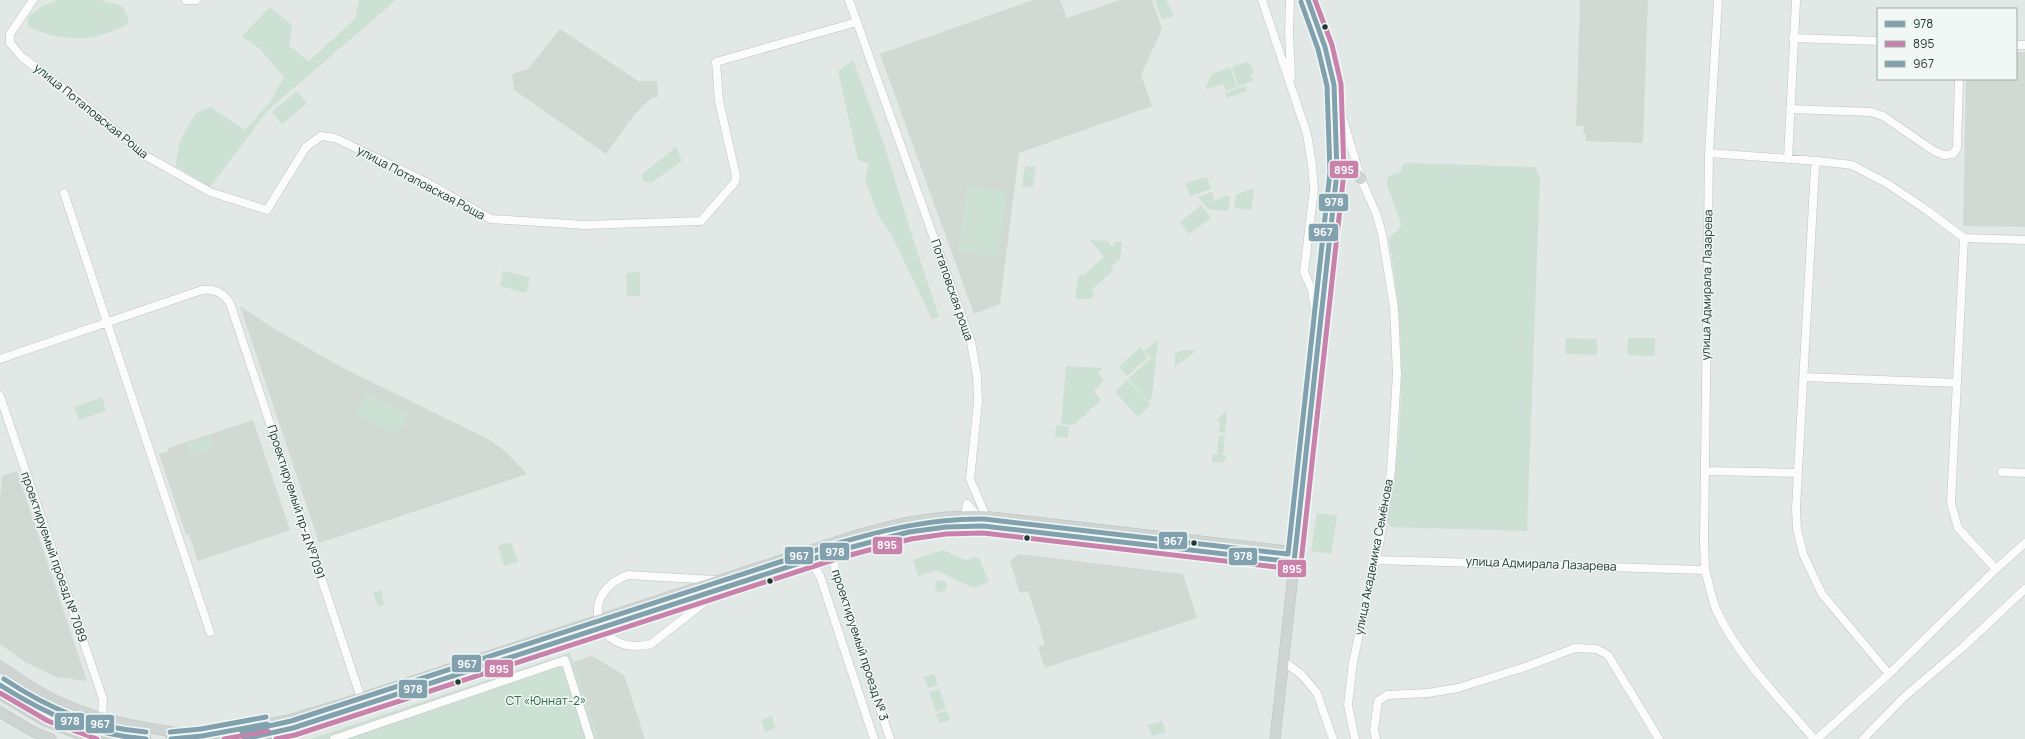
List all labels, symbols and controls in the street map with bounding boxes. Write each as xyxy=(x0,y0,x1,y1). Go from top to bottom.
legend xyxy=(1877,8,2017,80)
text: 978 xyxy=(1913,15,1933,32)
unlabelled marker xyxy=(1320,22,1330,32)
text: 895 xyxy=(1913,35,1934,52)
text: 967 xyxy=(1913,55,1934,72)
street label: улица Потаповская Роща xyxy=(30,59,152,162)
street label: улица Потаповская Роща xyxy=(354,142,488,224)
line badge: 895 xyxy=(1329,160,1359,179)
text: 895 xyxy=(1334,162,1354,177)
line badge: 978 xyxy=(1318,193,1349,212)
text: 978 xyxy=(1324,194,1344,209)
street label: улица Адмирала Лазарева xyxy=(1697,209,1716,361)
line badge: 967 xyxy=(1308,223,1339,242)
text: 967 xyxy=(1313,224,1333,239)
street label: Потаповская роща xyxy=(927,237,978,343)
street label: Проектируемый пр-д №7091 xyxy=(263,423,329,581)
street label: проектируемый проезд № 7089 xyxy=(17,469,92,644)
street label: улица Академика Семёнова xyxy=(1350,477,1397,636)
line badge: 967 xyxy=(1158,531,1188,550)
unlabelled marker xyxy=(1022,533,1032,543)
text: 967 xyxy=(1163,533,1183,548)
line badge: 895 xyxy=(872,536,903,555)
text: 895 xyxy=(877,537,897,552)
unlabelled marker xyxy=(1189,538,1199,548)
line badge: 978 xyxy=(819,542,850,561)
text: 978 xyxy=(825,544,845,559)
line badge: 967 xyxy=(784,546,814,565)
line badge: 978 xyxy=(1228,547,1258,566)
text: 967 xyxy=(789,548,809,563)
text: 978 xyxy=(1233,548,1253,563)
street label: улица Адмирала Лазарева xyxy=(1465,552,1617,575)
line badge: 895 xyxy=(1277,559,1307,578)
text: 895 xyxy=(1282,561,1302,576)
street label: проектируемый проезд № 3 xyxy=(828,567,893,723)
unlabelled marker xyxy=(765,576,775,586)
line badge: 967 xyxy=(451,654,482,673)
text: 967 xyxy=(457,656,477,671)
line badge: 895 xyxy=(484,659,514,678)
text: 895 xyxy=(489,661,509,676)
unlabelled marker xyxy=(453,677,463,687)
line badge: 978 xyxy=(398,679,428,699)
text: 978 xyxy=(403,681,423,696)
park label: СТ «Юннат-2» xyxy=(506,692,586,709)
line badge: 978 xyxy=(54,712,85,731)
text: 978 xyxy=(60,713,80,728)
line badge: 967 xyxy=(85,714,115,734)
text: 967 xyxy=(90,716,110,731)

